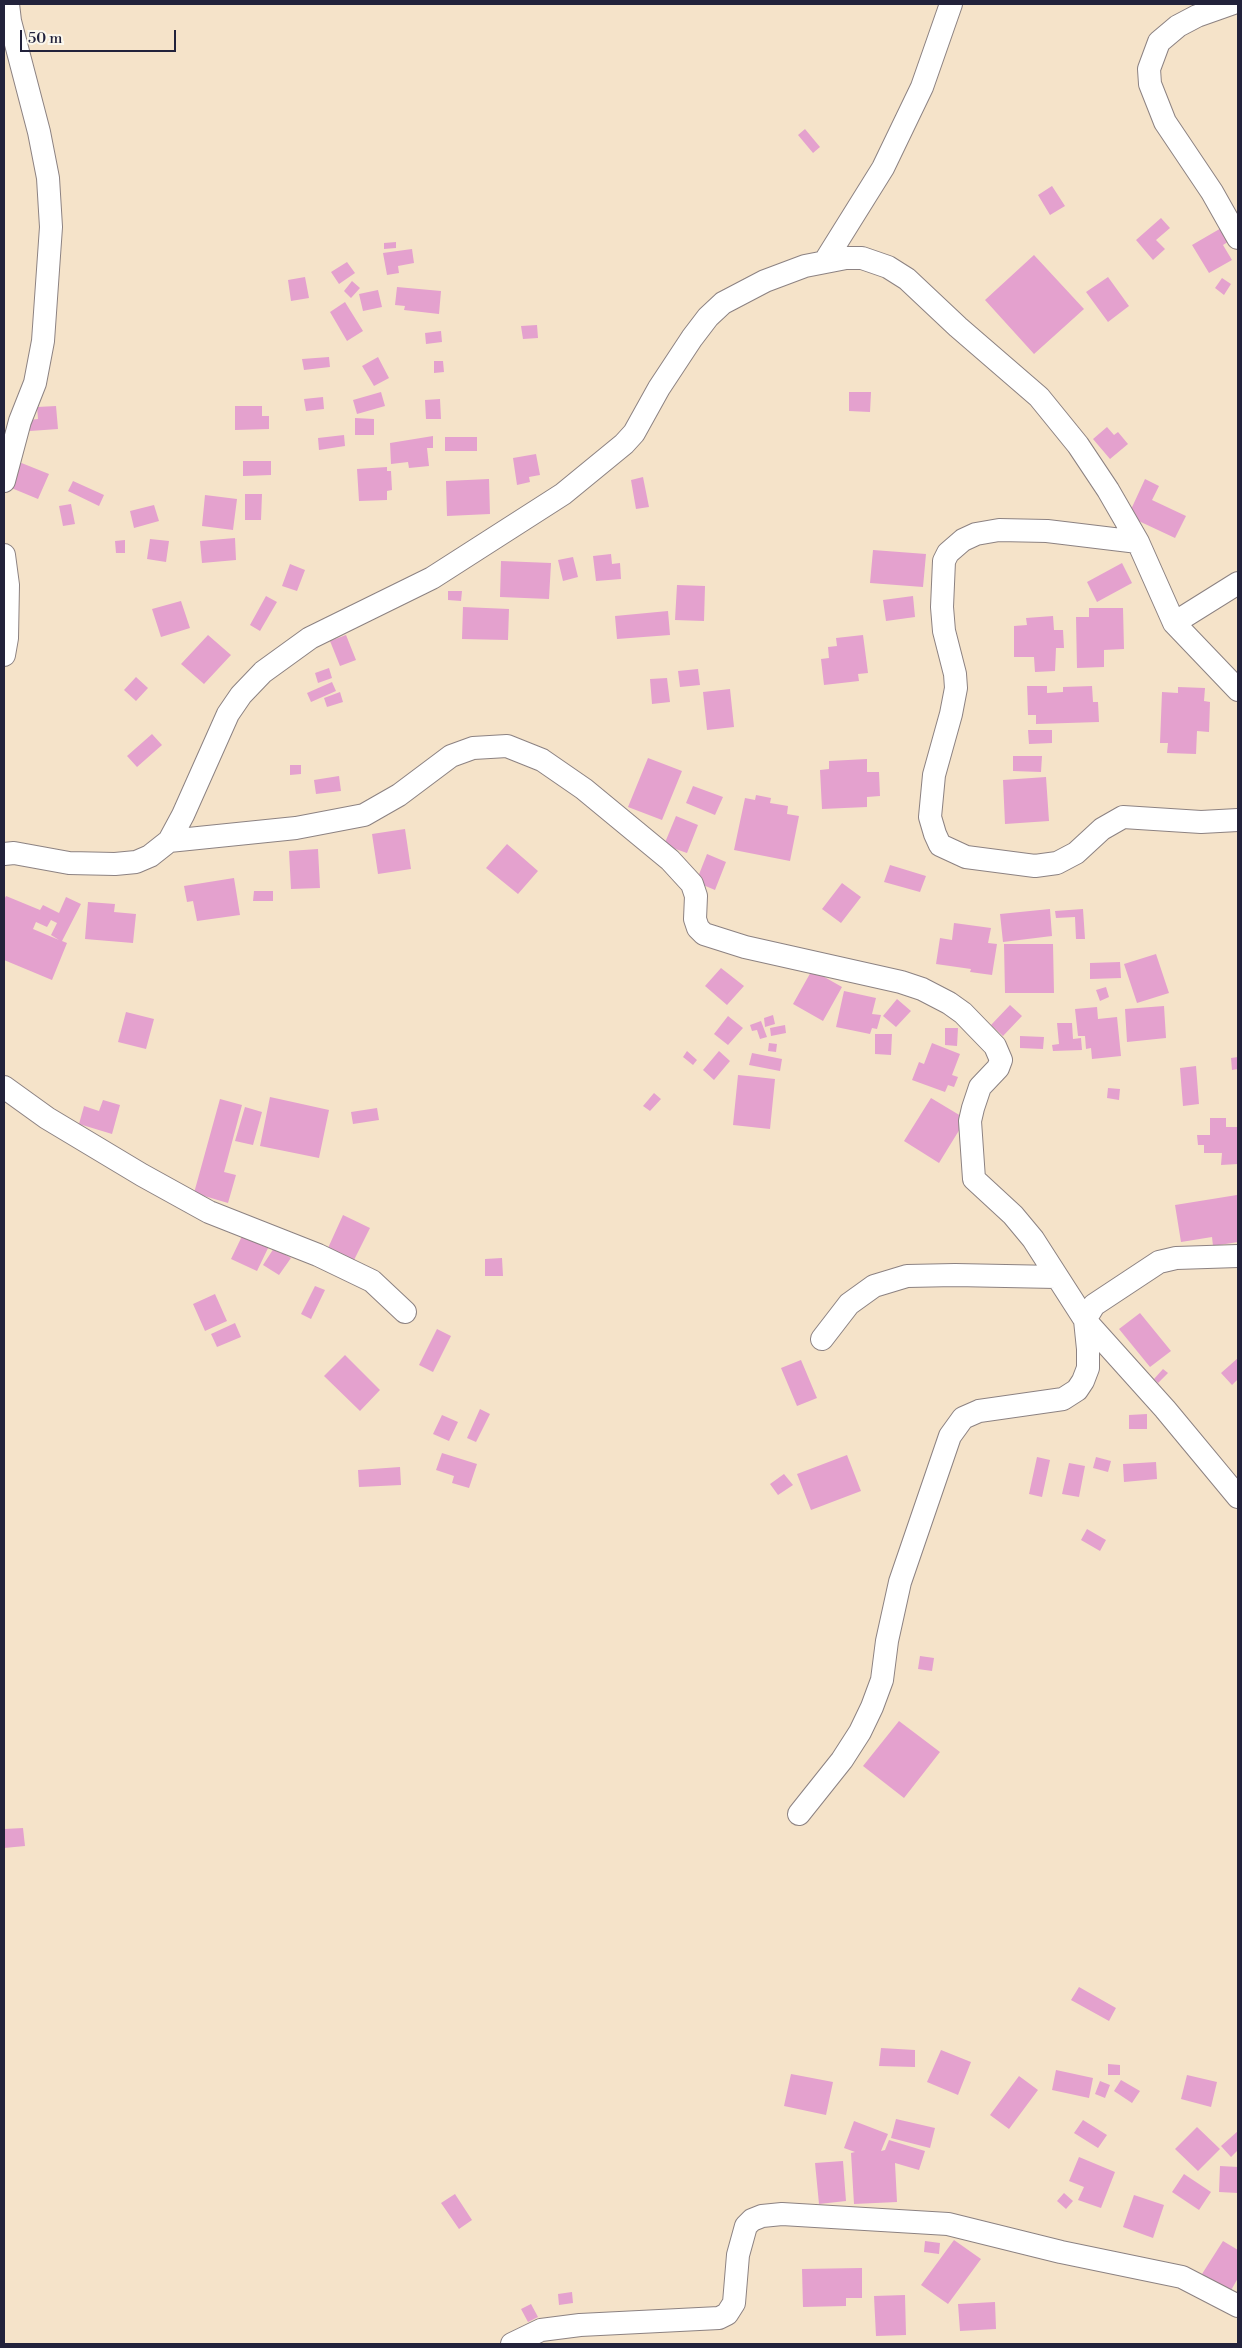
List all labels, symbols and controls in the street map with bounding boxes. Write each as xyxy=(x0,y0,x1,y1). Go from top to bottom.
scale bar xyxy=(22,20,179,52)
text: 50 m xyxy=(28,29,62,48)

